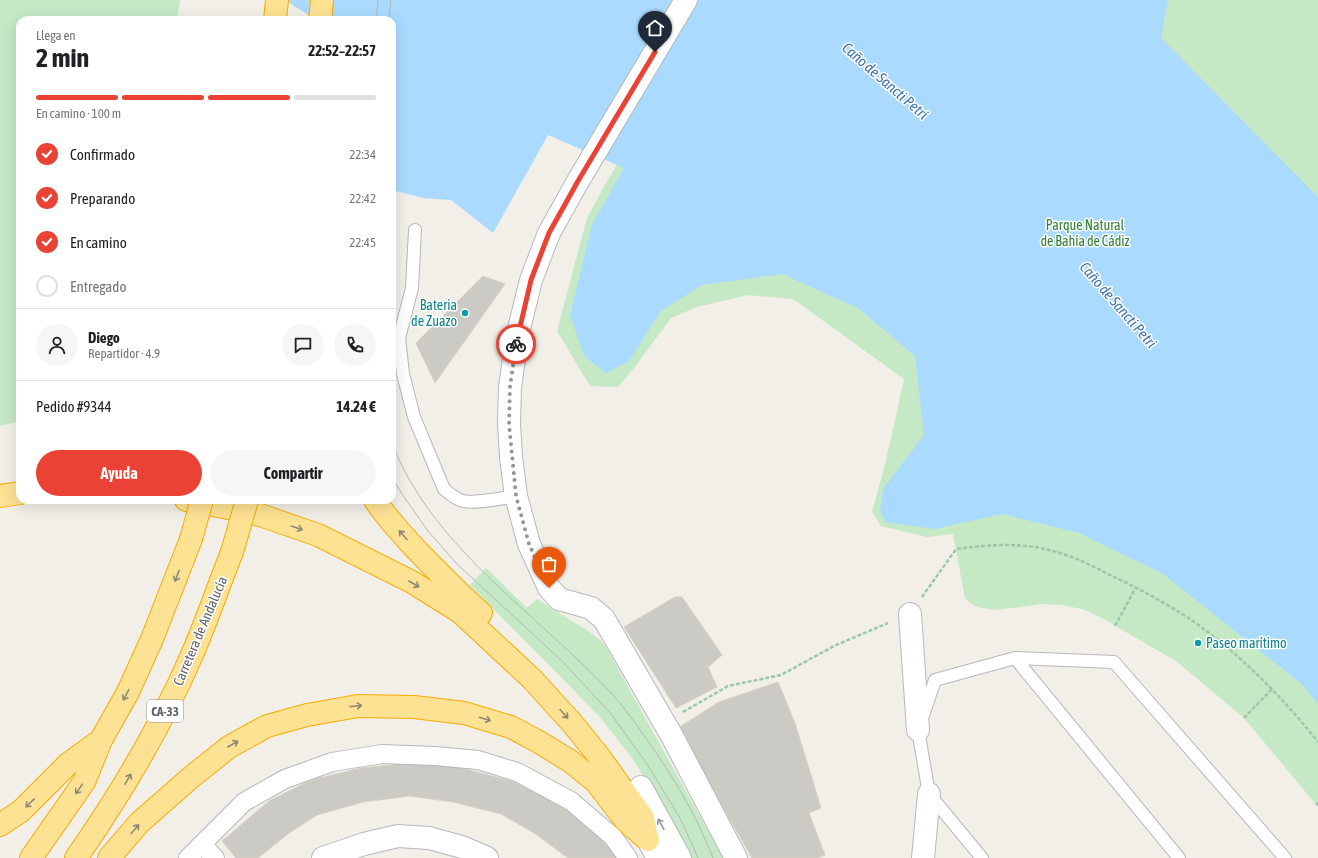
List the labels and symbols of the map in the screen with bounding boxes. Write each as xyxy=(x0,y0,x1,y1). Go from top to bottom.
pin xyxy=(638,11,672,52)
water label: Caño de Sancti Petri xyxy=(839,39,932,123)
park label: Parque Natural de Bahía de Cádiz xyxy=(1040,217,1130,249)
water label: Caño de Sancti Petri xyxy=(1076,258,1161,351)
place label: Bateria de Zuazo xyxy=(411,297,457,329)
marker: Bateria de Zuazo xyxy=(460,308,470,318)
courier xyxy=(496,324,536,364)
one-way arrow xyxy=(291,524,303,532)
one-way arrow xyxy=(399,530,408,540)
pin xyxy=(532,547,566,588)
one-way arrow xyxy=(173,569,180,582)
street label: Carretera de Andalucía xyxy=(170,574,230,688)
one-way arrow xyxy=(408,580,420,588)
place label: Paseo marítimo xyxy=(1206,635,1287,651)
marker: Paseo marítimo xyxy=(1193,638,1203,648)
one-way arrow xyxy=(122,689,129,701)
road number: CA-33 xyxy=(147,700,183,722)
one-way arrow xyxy=(349,703,362,710)
one-way arrow xyxy=(559,709,568,719)
one-way arrow xyxy=(478,716,491,723)
one-way arrow xyxy=(227,740,239,748)
one-way arrow xyxy=(124,773,132,785)
one-way arrow xyxy=(75,783,83,794)
one-way arrow xyxy=(25,798,35,808)
one-way arrow xyxy=(657,818,665,830)
one-way arrow xyxy=(130,823,139,834)

